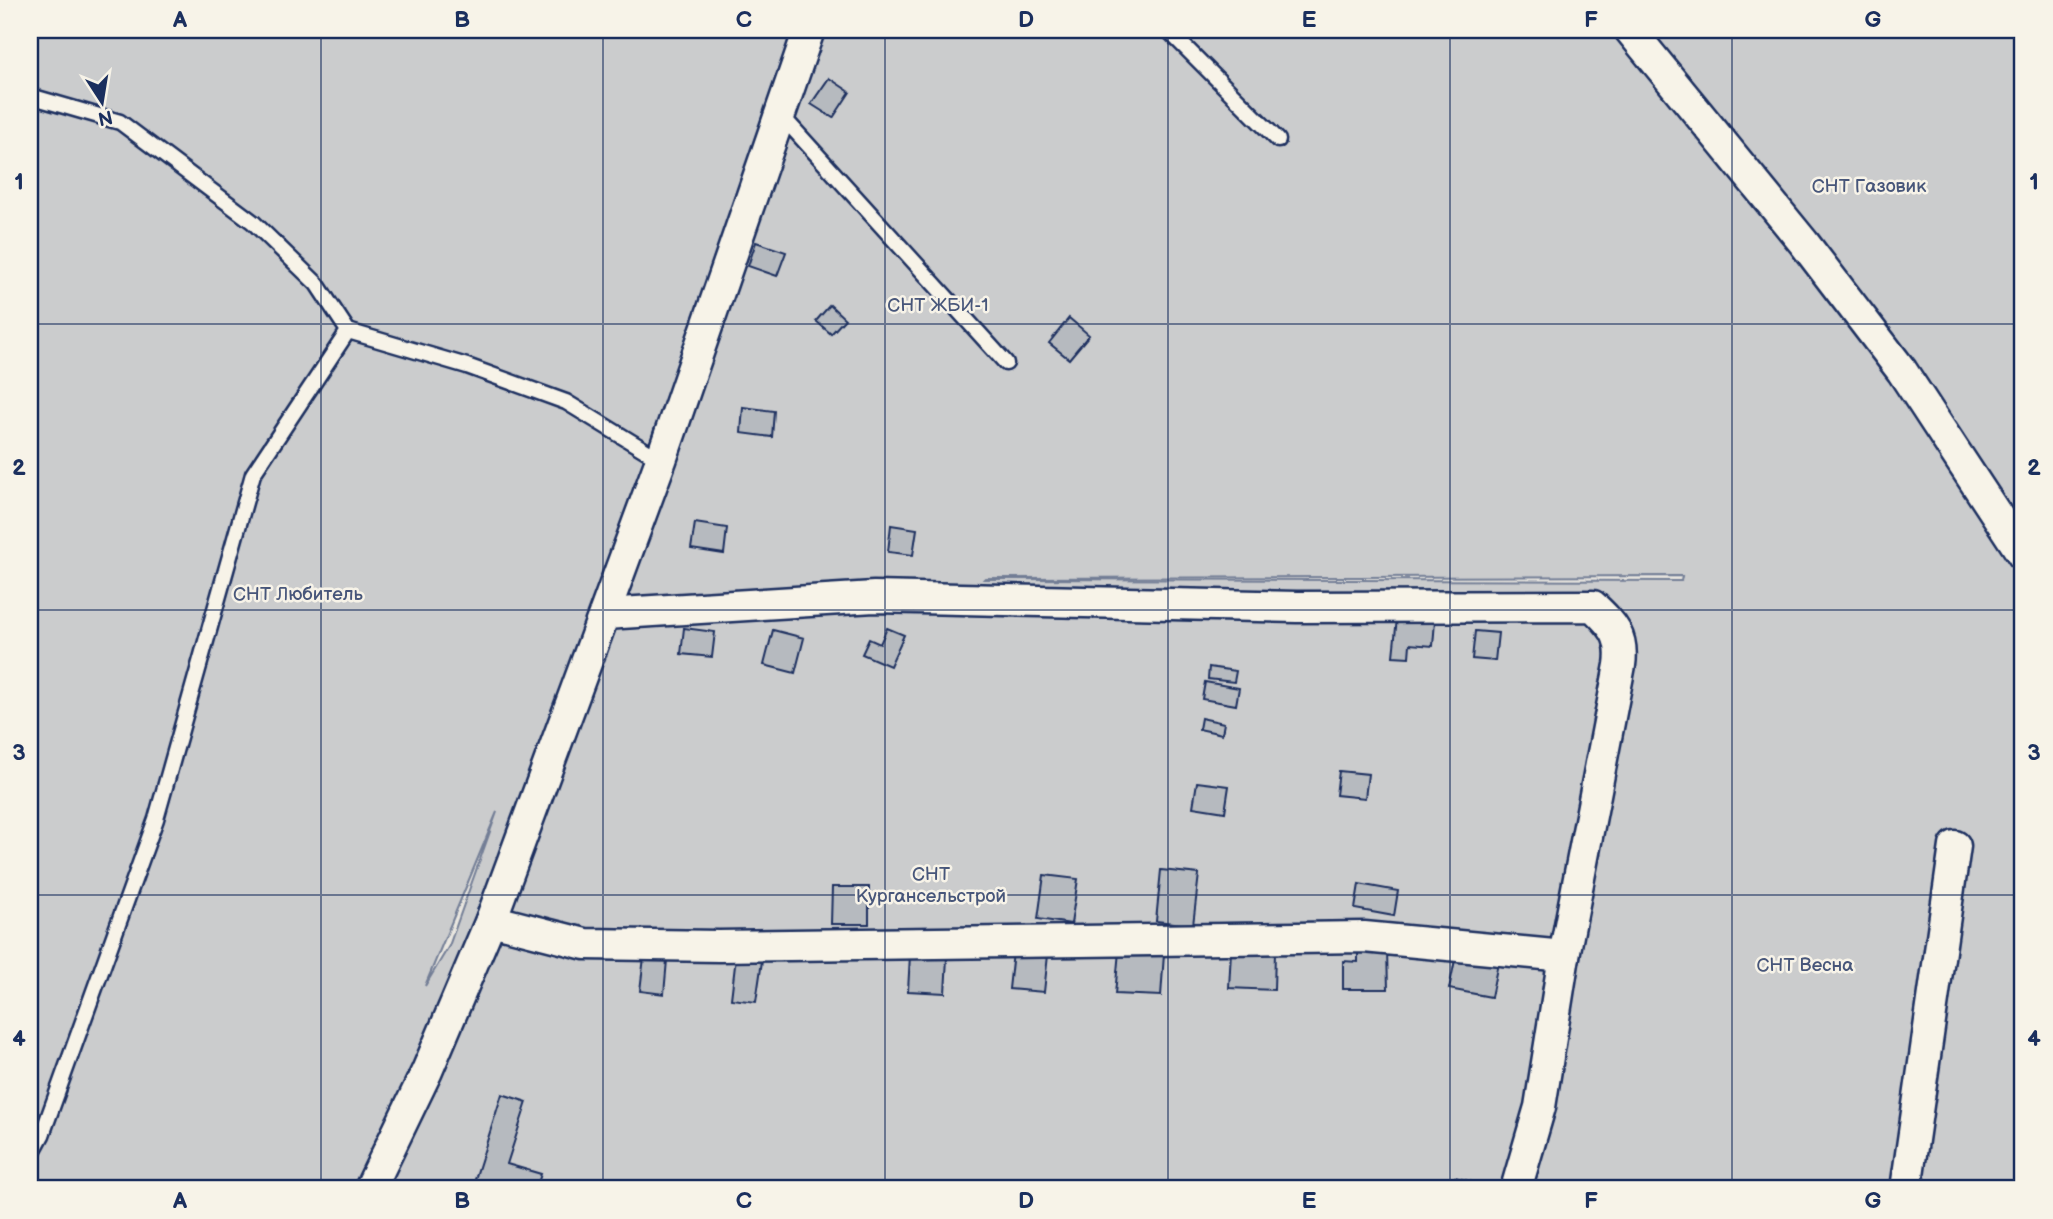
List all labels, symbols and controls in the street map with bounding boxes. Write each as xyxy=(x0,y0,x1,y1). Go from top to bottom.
text: A xyxy=(172,6,188,34)
text: B xyxy=(454,6,470,34)
text: C xyxy=(736,6,752,34)
text: D xyxy=(1018,6,1034,34)
text: E xyxy=(1302,6,1317,34)
text: F xyxy=(1584,6,1598,34)
text: G xyxy=(1865,6,1882,34)
north arrow xyxy=(66,66,136,136)
text: N xyxy=(96,104,115,130)
text: 1 xyxy=(14,168,24,196)
text: 1 xyxy=(2029,168,2039,196)
park label: СНТ Газовик xyxy=(1812,175,1926,198)
park label: СНТ ЖБИ-1 xyxy=(887,294,989,317)
text: 2 xyxy=(12,454,26,482)
text: 2 xyxy=(2027,454,2041,482)
park label: СНТ Любитель xyxy=(233,583,364,606)
text: 3 xyxy=(12,739,26,767)
text: 3 xyxy=(2027,739,2041,767)
park label: СНТ Кургансельстрой xyxy=(856,863,1006,908)
park label: СНТ Весна xyxy=(1756,954,1854,977)
text: 4 xyxy=(12,1025,26,1053)
text: 4 xyxy=(2027,1025,2041,1053)
text: A xyxy=(172,1187,188,1215)
text: B xyxy=(454,1187,470,1215)
text: C xyxy=(736,1187,752,1215)
text: D xyxy=(1018,1187,1034,1215)
text: E xyxy=(1302,1187,1317,1215)
text: F xyxy=(1584,1187,1598,1215)
text: G xyxy=(1865,1187,1882,1215)

